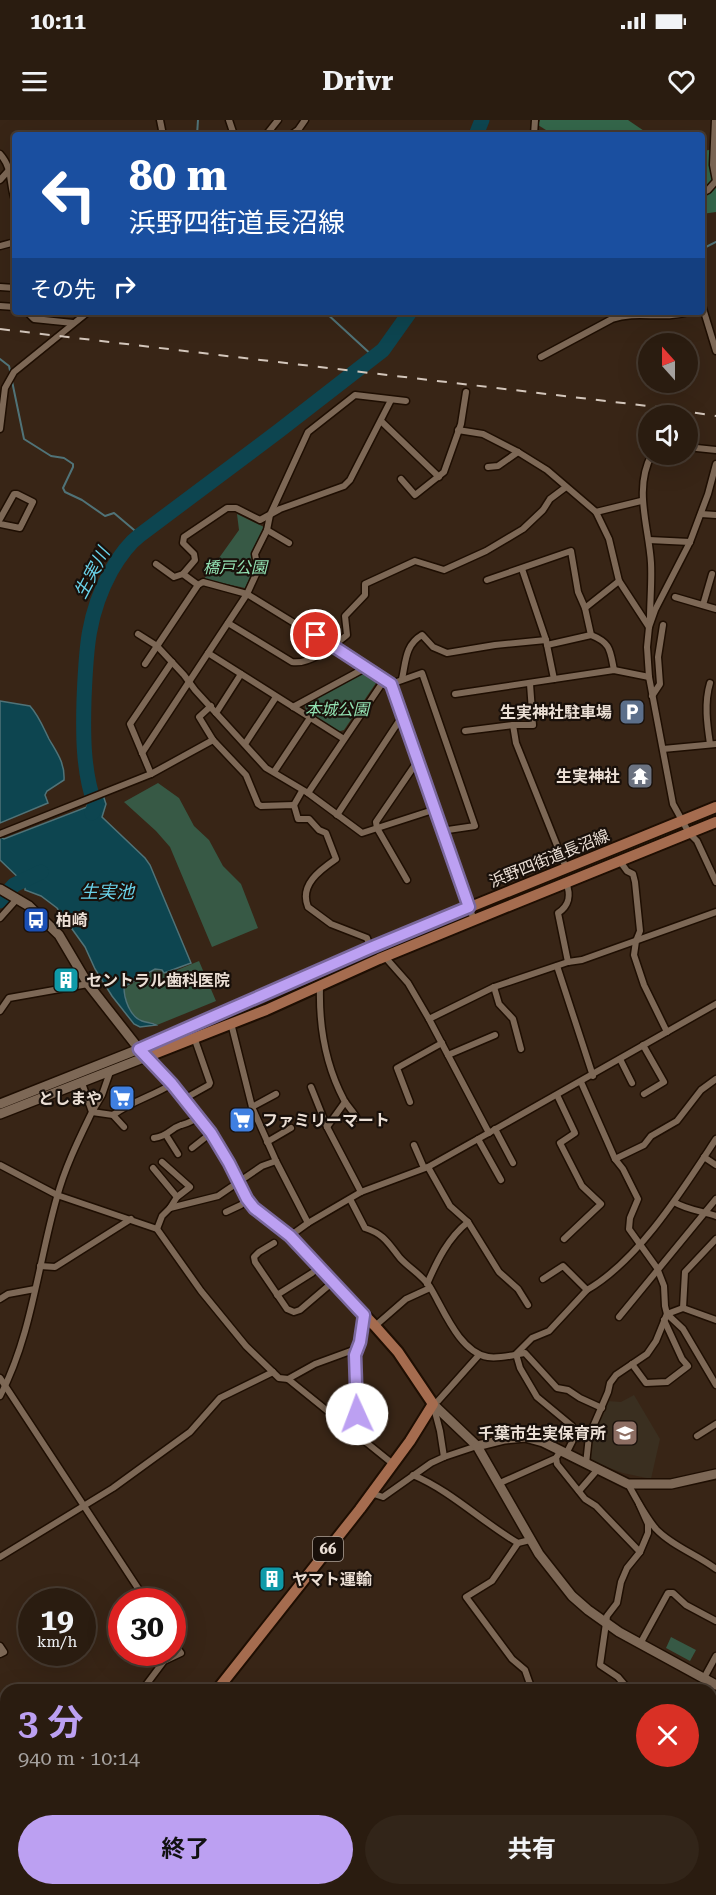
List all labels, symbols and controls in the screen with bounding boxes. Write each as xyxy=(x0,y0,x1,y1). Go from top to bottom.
text: 10:11 xyxy=(30,9,86,34)
icon: menu xyxy=(18,65,51,98)
text: Drivr xyxy=(322,65,394,97)
icon: heart xyxy=(665,65,698,98)
text: 80 m xyxy=(129,151,227,200)
icon: left xyxy=(30,156,108,234)
text: 浜野四街道長沼線 xyxy=(129,207,345,239)
icon: right xyxy=(108,270,141,303)
text: その先 xyxy=(30,277,96,302)
north arrow xyxy=(638,333,698,393)
map controls xyxy=(638,333,698,465)
button: sound xyxy=(638,405,698,465)
water label: 生実川 xyxy=(70,542,114,602)
park label: 橋戸公園 xyxy=(203,558,269,577)
pin xyxy=(290,609,341,660)
icon: arrive xyxy=(299,618,332,651)
parking icon: 生実神社駐車場 xyxy=(617,697,647,727)
park label: 本城公園 xyxy=(305,700,371,719)
place label: 生実神社駐車場 xyxy=(500,703,612,722)
temple icon: 生実神社 xyxy=(625,761,655,791)
place label: 生実神社 xyxy=(556,767,620,786)
street label: 浜野四街道長沼線 xyxy=(486,826,612,891)
water label: 生実池 xyxy=(80,881,136,902)
bus stop icon: 柏崎 xyxy=(21,905,51,935)
place label: 柏崎 xyxy=(56,911,88,930)
building icon: セントラル歯科医院 xyxy=(51,965,81,995)
place label: セントラル歯科医院 xyxy=(86,971,230,990)
supermarket icon: としまや xyxy=(107,1083,137,1113)
place label: としまや xyxy=(38,1089,102,1108)
supermarket icon: ファミリーマート xyxy=(227,1105,257,1135)
place label: ファミリーマート xyxy=(262,1111,390,1130)
position arrow xyxy=(325,1382,389,1446)
school or university icon: 千葉市生実保育所 xyxy=(610,1418,640,1448)
place label: 千葉市生実保育所 xyxy=(478,1424,606,1443)
road number: 66 xyxy=(313,1537,343,1561)
building icon: ヤマト運輸 xyxy=(257,1564,287,1594)
place label: ヤマト運輸 xyxy=(292,1570,372,1589)
speed limit sign: 30 xyxy=(108,1588,186,1666)
text: 19 xyxy=(40,1602,74,1637)
text: km/h xyxy=(37,1633,77,1651)
text: 3 分 xyxy=(18,1702,83,1744)
button: close xyxy=(636,1704,699,1767)
text: 940 m · 10:14 xyxy=(18,1746,140,1770)
button: 終了 xyxy=(18,1815,353,1884)
button: 共有 xyxy=(365,1815,699,1884)

